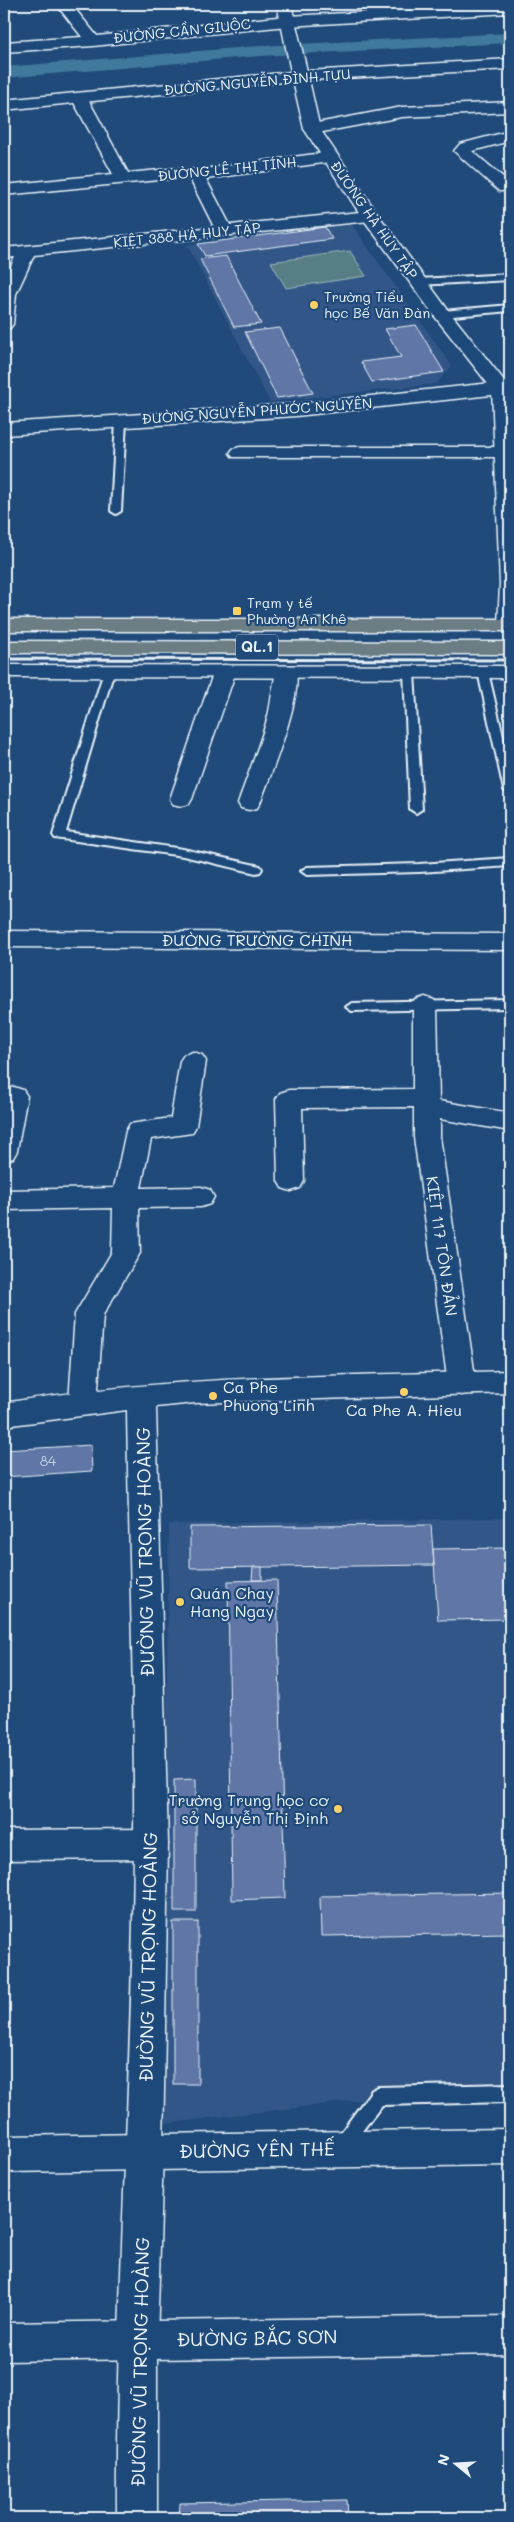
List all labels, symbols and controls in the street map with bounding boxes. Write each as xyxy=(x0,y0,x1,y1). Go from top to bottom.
street label: ĐƯỜNG CẦN GIUỘC xyxy=(112,14,252,47)
street label: ĐƯỜNG NGUYỄN ĐÌNH TỰU xyxy=(163,64,351,99)
street label: ĐƯỜNG LÊ THỊ TÍNH xyxy=(157,152,297,185)
street label: ĐƯỜNG HÀ HUY TẬP xyxy=(326,157,423,283)
street label: KIỆT 388 HÀ HUY TẬP xyxy=(112,217,262,252)
place label: Trường Tiểu học Bế Văn Đàn xyxy=(324,287,430,322)
marker: Trường Tiểu học Bế Văn Đàn xyxy=(308,299,320,311)
street label: ĐƯỜNG NGUYỄN PHƯỚC NGUYÊN xyxy=(141,393,373,428)
place label: Trạm y tế Phường An Khê xyxy=(247,593,347,628)
marker: Trạm y tế Phường An Khê xyxy=(231,605,243,617)
road number: QL.1 xyxy=(236,634,278,660)
street label: ĐƯỜNG TRƯỜNG CHINH xyxy=(162,929,352,950)
street label: KIỆT 117 TÔN ĐẢN xyxy=(422,1175,463,1317)
place label: Ca Phe Phuong Linh xyxy=(223,1376,315,1415)
marker: Ca Phe A. Hieu xyxy=(398,1386,410,1398)
marker: Ca Phe Phuong Linh xyxy=(207,1390,219,1402)
place label: Ca Phe A. Hieu xyxy=(346,1399,462,1420)
street label: ĐƯỜNG VŨ TRỌNG HOÀNG xyxy=(130,1427,159,1677)
house number: 84 xyxy=(40,1451,57,1470)
place label: Quán Chay Hang Ngay xyxy=(190,1582,274,1621)
marker: Quán Chay Hang Ngay xyxy=(174,1596,186,1608)
place label: Trường Trung học cơ sở Nguyễn Thị Định xyxy=(169,1789,329,1828)
marker: Trường Trung học cơ sở Nguyễn Thị Định xyxy=(332,1803,344,1815)
street label: ĐƯỜNG VŨ TRỌNG HOÀNG xyxy=(133,1832,162,2082)
street label: ĐƯỜNG YÊN THẾ xyxy=(179,2136,335,2163)
street label: ĐƯỜNG VŨ TRỌNG HOÀNG xyxy=(125,2237,154,2487)
street label: ĐƯỜNG BẮC SƠN xyxy=(176,2323,338,2351)
north arrow xyxy=(432,2440,482,2490)
text: N xyxy=(432,2452,454,2468)

